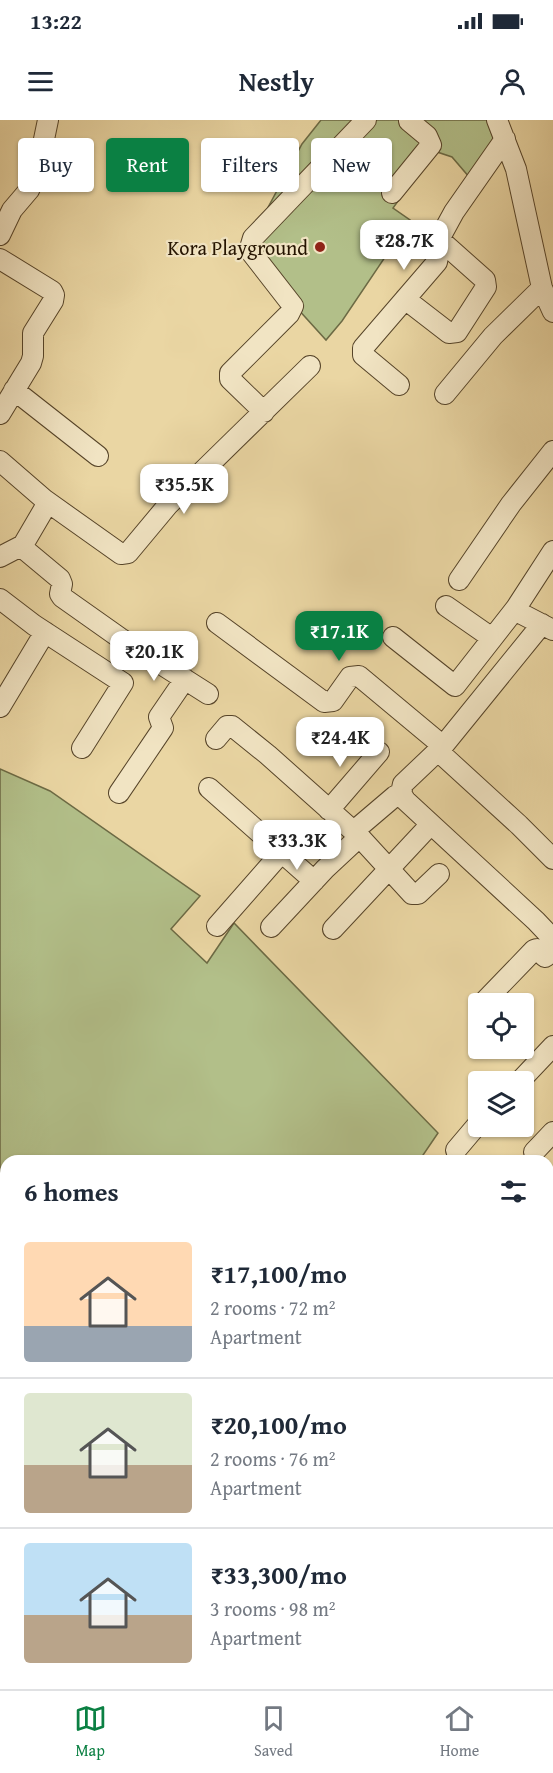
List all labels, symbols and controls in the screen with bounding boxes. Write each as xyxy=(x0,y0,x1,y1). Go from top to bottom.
text: 13:22 xyxy=(30,5,82,37)
text: Nestly xyxy=(239,61,314,101)
icon: menu xyxy=(24,65,57,98)
icon: person xyxy=(496,65,529,98)
chip: Buy xyxy=(18,138,94,192)
chip: Rent xyxy=(106,138,189,192)
chip: Filters xyxy=(201,138,299,192)
chip: New xyxy=(311,138,392,192)
pin: ₹28.7K xyxy=(355,220,453,271)
text: ₹28.7K xyxy=(374,225,434,254)
place label: Kora Playground xyxy=(167,233,308,262)
marker: Kora Playground xyxy=(313,240,327,254)
pin: ₹35.5K xyxy=(135,464,233,515)
text: ₹35.5K xyxy=(154,469,214,498)
pin: ₹17.1K xyxy=(290,611,388,662)
text: ₹17.1K xyxy=(309,616,369,645)
pin: ₹20.1K xyxy=(105,631,203,682)
text: ₹20.1K xyxy=(124,636,184,665)
pin: ₹24.4K xyxy=(291,717,389,768)
text: ₹24.4K xyxy=(310,722,370,751)
pin: ₹33.3K xyxy=(248,820,346,871)
text: ₹33.3K xyxy=(267,825,327,854)
map controls xyxy=(468,993,534,1137)
button: locate xyxy=(468,993,534,1059)
button: layers xyxy=(468,1071,534,1137)
text: 6 homes xyxy=(24,1172,119,1211)
icon: filters xyxy=(497,1175,530,1208)
text: ₹17,100/mo xyxy=(210,1254,347,1293)
icon: home xyxy=(72,1266,144,1338)
text: 2 rooms · 72 m² xyxy=(210,1293,336,1322)
text: Apartment xyxy=(210,1322,302,1351)
text: ₹20,100/mo xyxy=(210,1405,347,1444)
icon: home xyxy=(72,1417,144,1489)
text: 2 rooms · 76 m² xyxy=(210,1444,336,1473)
text: Apartment xyxy=(210,1473,302,1502)
text: ₹33,300/mo xyxy=(210,1555,347,1594)
icon: home xyxy=(72,1567,144,1639)
text: 3 rooms · 98 m² xyxy=(210,1594,336,1623)
text: Apartment xyxy=(210,1623,302,1652)
tab: Map xyxy=(74,1702,107,1762)
tab: Saved xyxy=(254,1702,293,1762)
tab: Home xyxy=(440,1702,479,1762)

